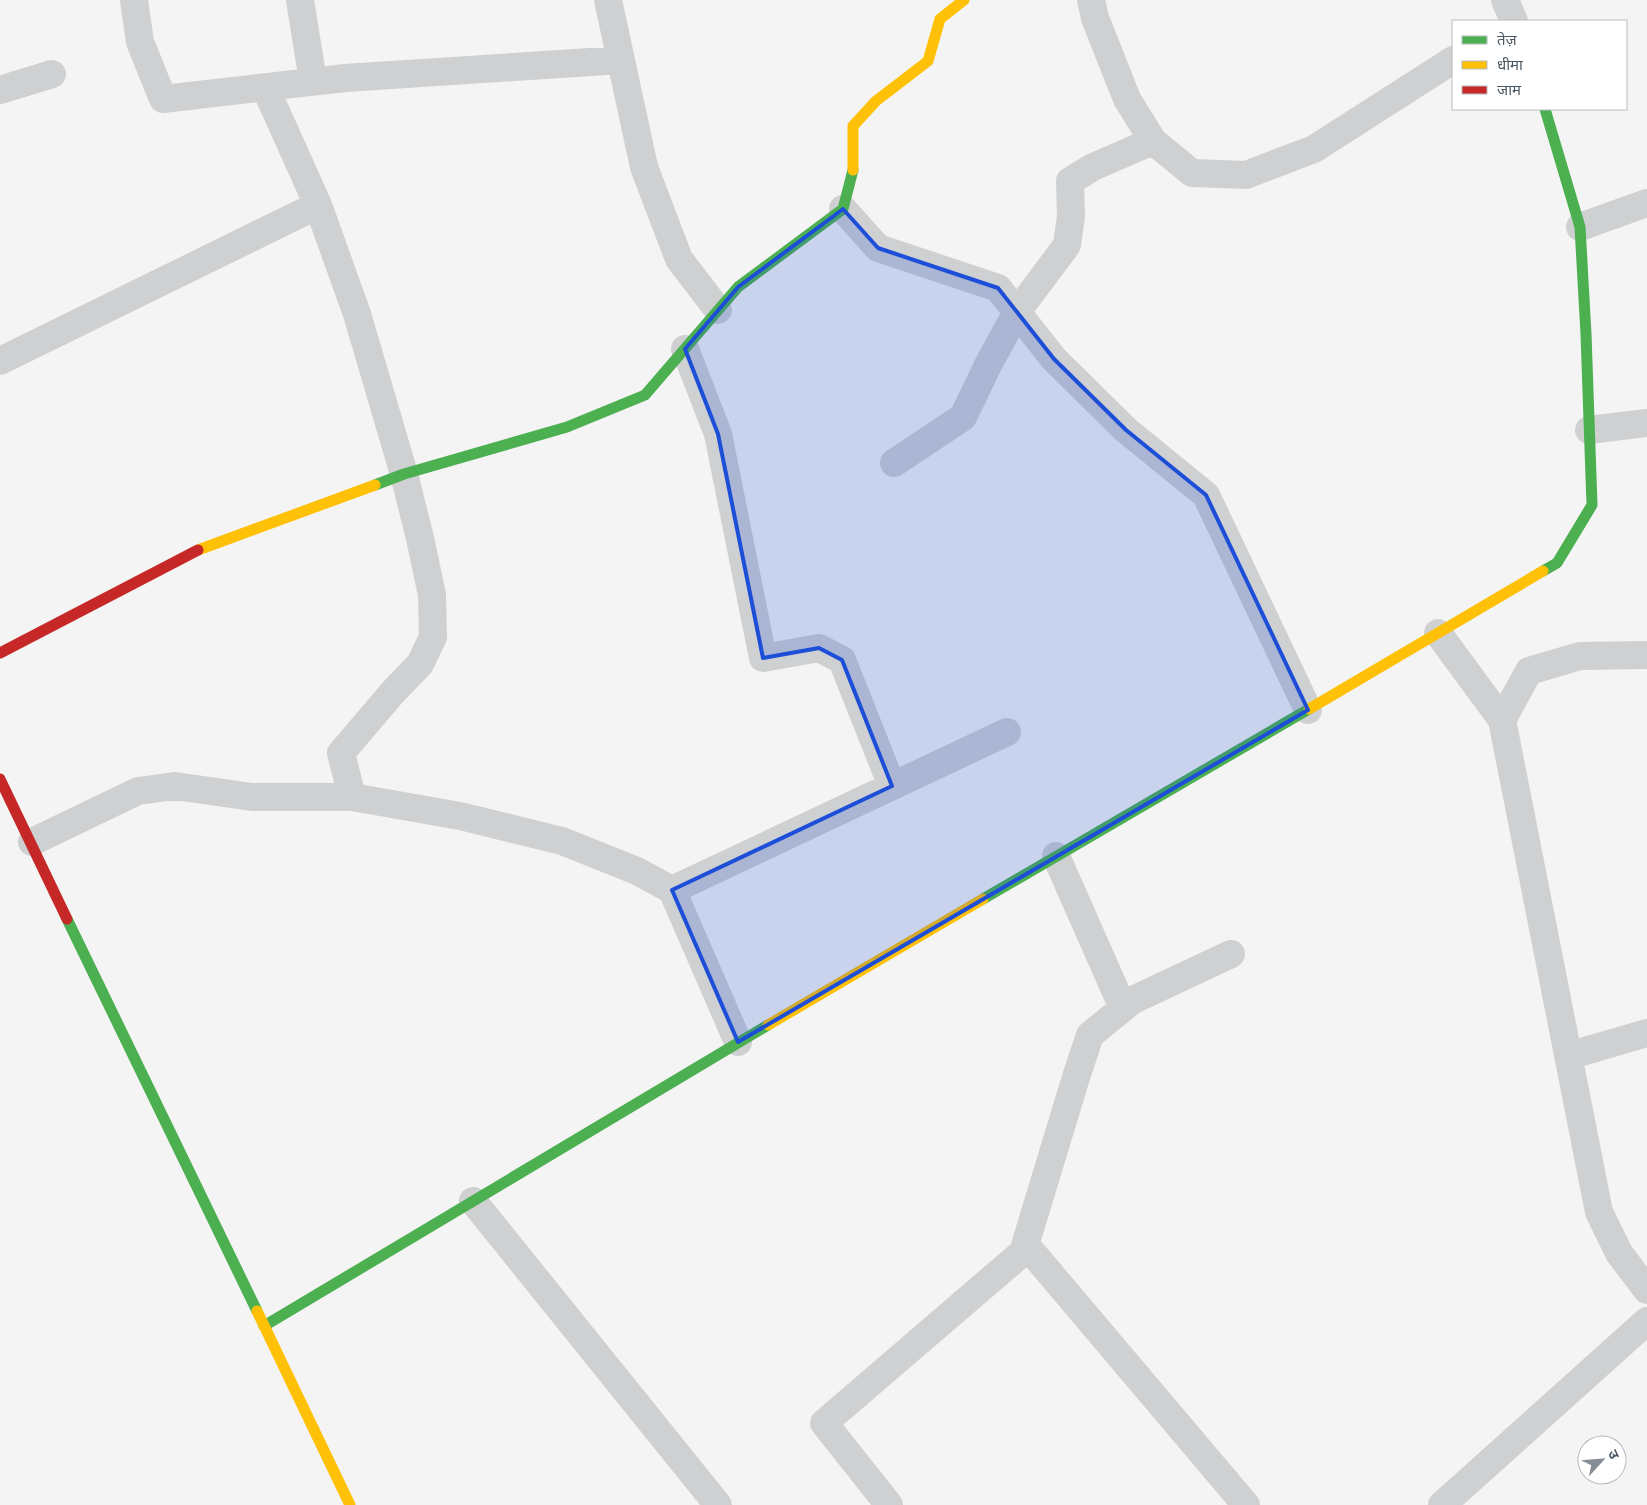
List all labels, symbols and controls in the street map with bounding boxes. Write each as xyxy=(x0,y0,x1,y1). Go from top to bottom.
legend xyxy=(1452,20,1627,110)
text: तेज़ xyxy=(1497,29,1518,50)
text: धीमा xyxy=(1497,54,1524,75)
text: जाम xyxy=(1497,79,1522,100)
north arrow xyxy=(1577,1435,1627,1485)
text: उ xyxy=(1604,1447,1624,1463)

